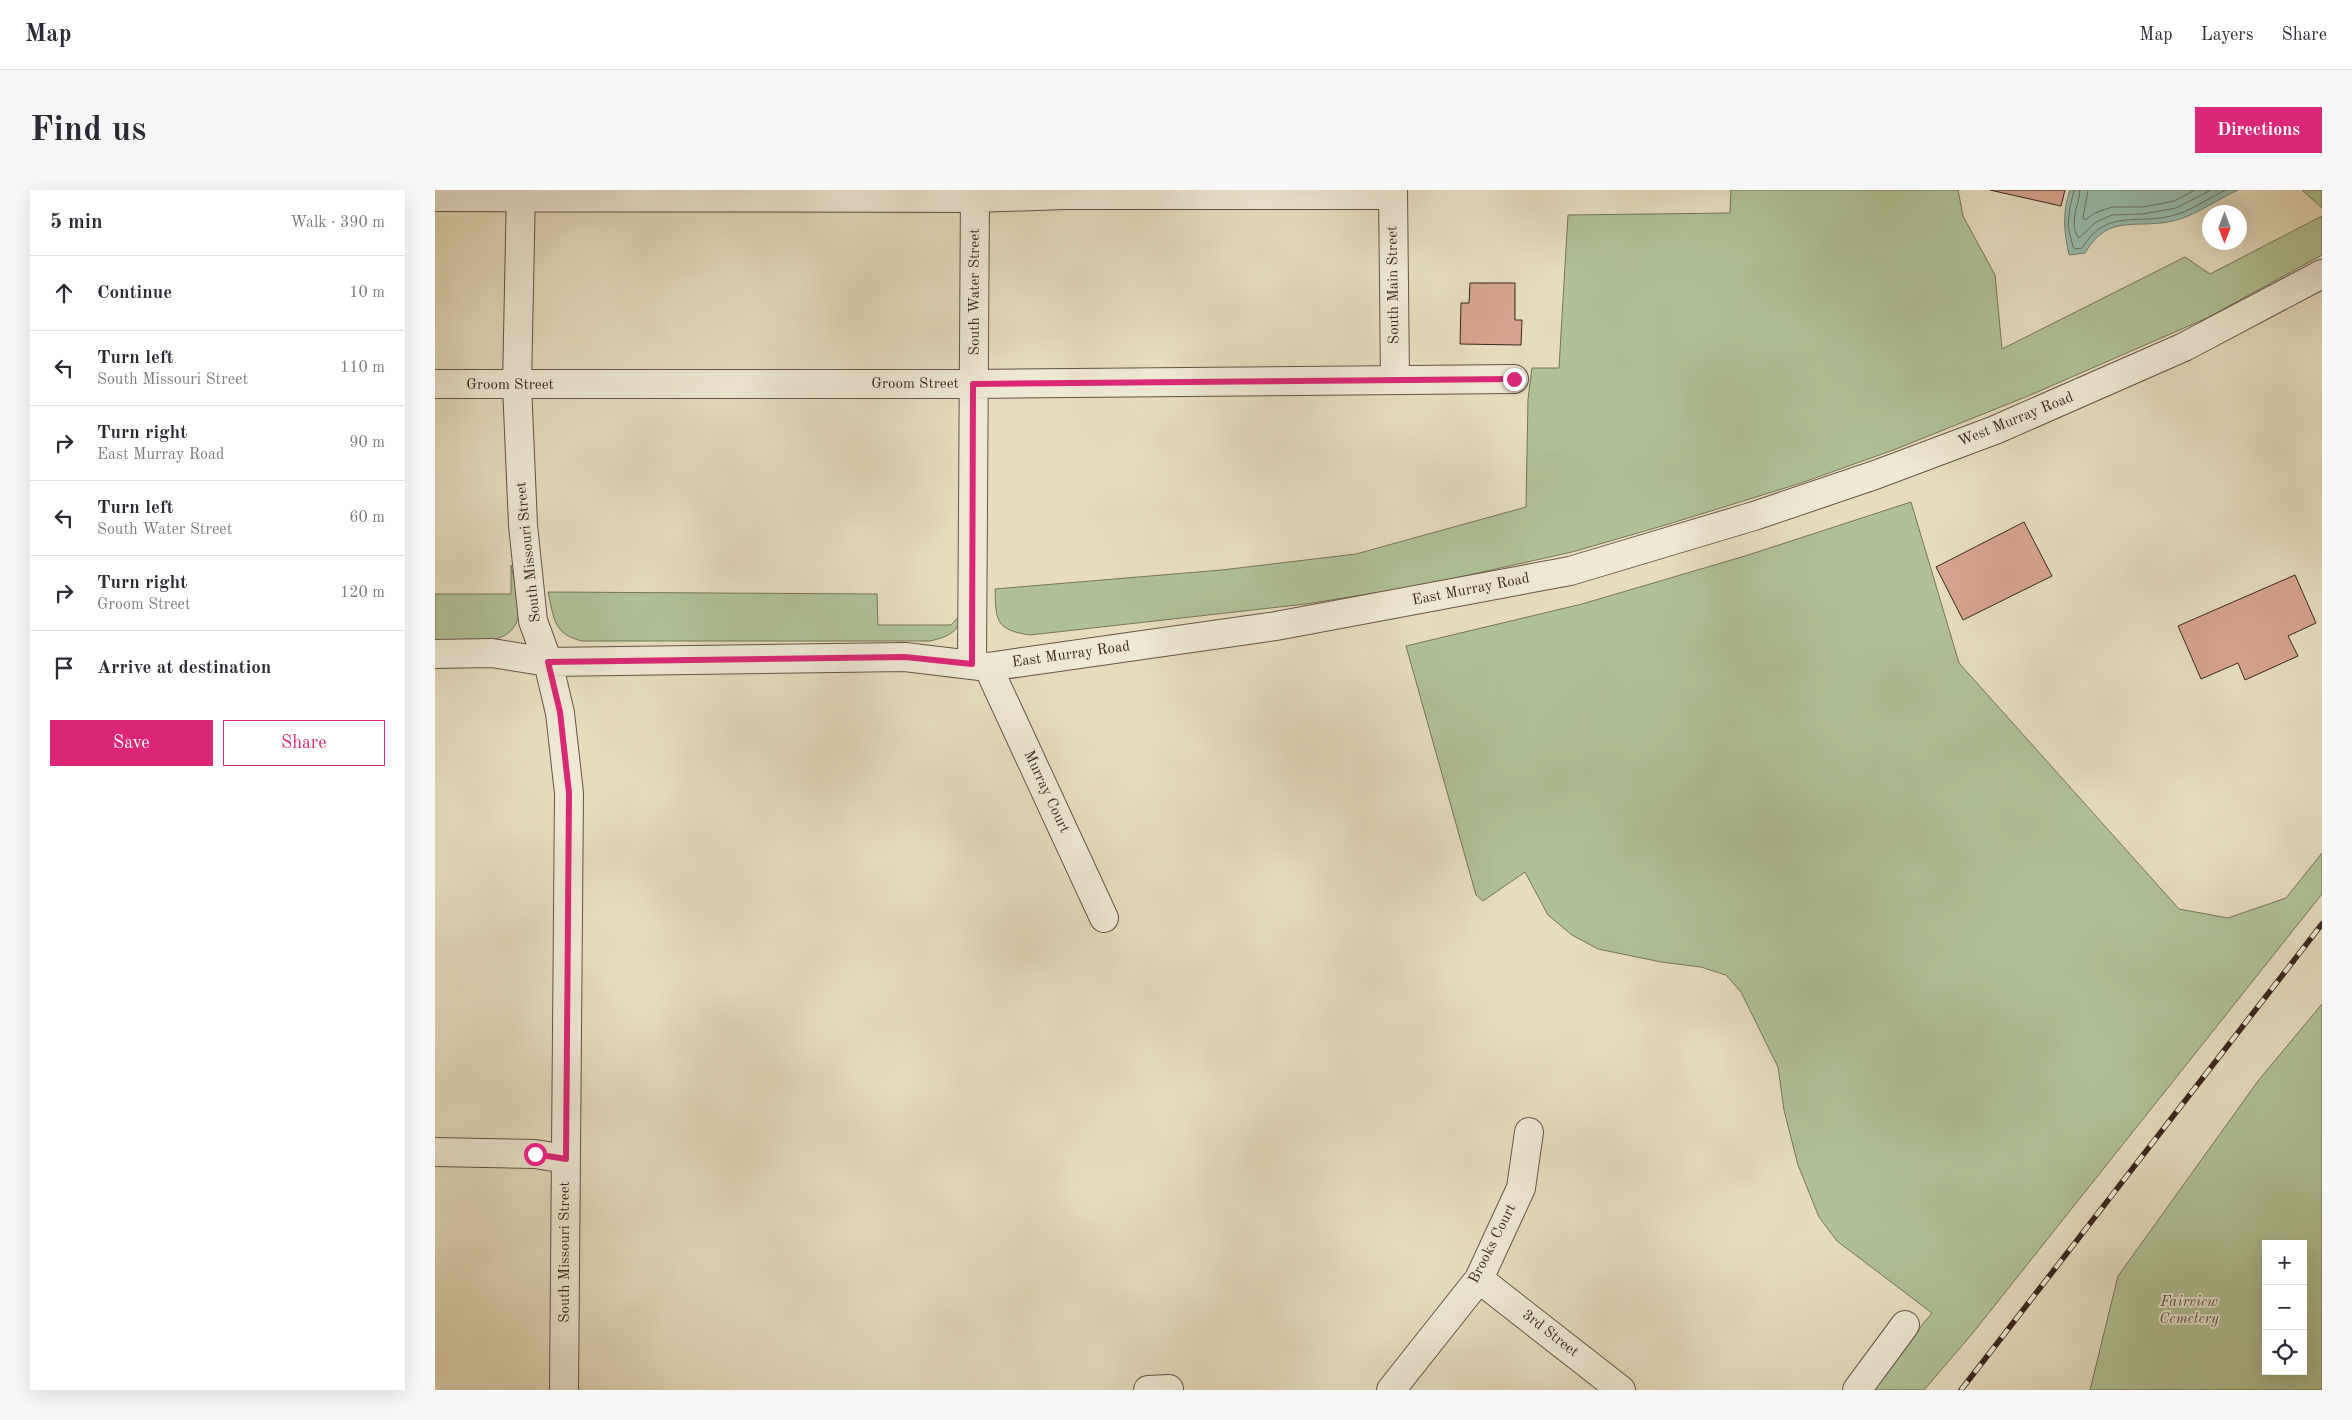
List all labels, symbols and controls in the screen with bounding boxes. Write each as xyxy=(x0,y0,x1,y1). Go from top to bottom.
text: Map xyxy=(25,23,72,47)
text: Map xyxy=(2139,26,2173,44)
text: Layers xyxy=(2201,26,2253,44)
text: Share xyxy=(2281,26,2327,44)
button: Directions xyxy=(2195,107,2322,153)
text: Find us xyxy=(30,113,146,148)
north arrow xyxy=(2202,205,2247,250)
text: 5 min xyxy=(50,212,103,233)
text: Walk · 390 m xyxy=(290,215,385,231)
street label: South Main Street xyxy=(1385,226,1403,344)
street label: South Water Street xyxy=(968,229,983,355)
icon: ahead xyxy=(50,279,78,307)
text: Continue xyxy=(97,284,172,303)
text: 10 m xyxy=(349,285,385,301)
text: Turn left xyxy=(97,349,174,368)
icon: left xyxy=(50,354,78,382)
text: 110 m xyxy=(340,360,385,376)
route end xyxy=(1503,368,1526,391)
text: South Missouri Street xyxy=(97,372,248,388)
street label: Groom Street xyxy=(871,377,959,392)
street label: Groom Street xyxy=(466,378,554,393)
street label: West Murray Road xyxy=(1956,390,2076,450)
text: Turn right xyxy=(97,424,187,443)
icon: right xyxy=(50,429,78,457)
text: 90 m xyxy=(349,435,385,451)
text: East Murray Road xyxy=(97,447,224,463)
street label: South Missouri Street xyxy=(514,481,544,623)
text: Turn left xyxy=(97,499,174,518)
icon: left xyxy=(50,504,78,532)
text: 60 m xyxy=(349,510,385,526)
text: South Water Street xyxy=(97,522,232,538)
street label: East Murray Road xyxy=(1411,571,1531,609)
text: Turn right xyxy=(97,574,187,593)
icon: right xyxy=(50,579,78,607)
text: 120 m xyxy=(340,585,385,601)
text: Groom Street xyxy=(97,597,191,613)
street label: East Murray Road xyxy=(1011,639,1131,671)
icon: arrive xyxy=(50,654,78,682)
text: Arrive at destination xyxy=(97,659,271,678)
button: Save xyxy=(50,720,213,766)
button: Share xyxy=(223,720,385,766)
street label: Murray Court xyxy=(1020,748,1072,836)
route start xyxy=(524,1143,547,1166)
street label: South Missouri Street xyxy=(558,1181,573,1323)
street label: Brooks Court xyxy=(1467,1202,1519,1286)
map controls xyxy=(2262,1240,2307,1375)
button: + xyxy=(2262,1240,2307,1285)
button: − xyxy=(2262,1285,2307,1330)
park label: Fairview Cemetery xyxy=(2159,1295,2219,1327)
street label: 3rd Street xyxy=(1519,1308,1581,1360)
button: locate xyxy=(2262,1330,2307,1375)

